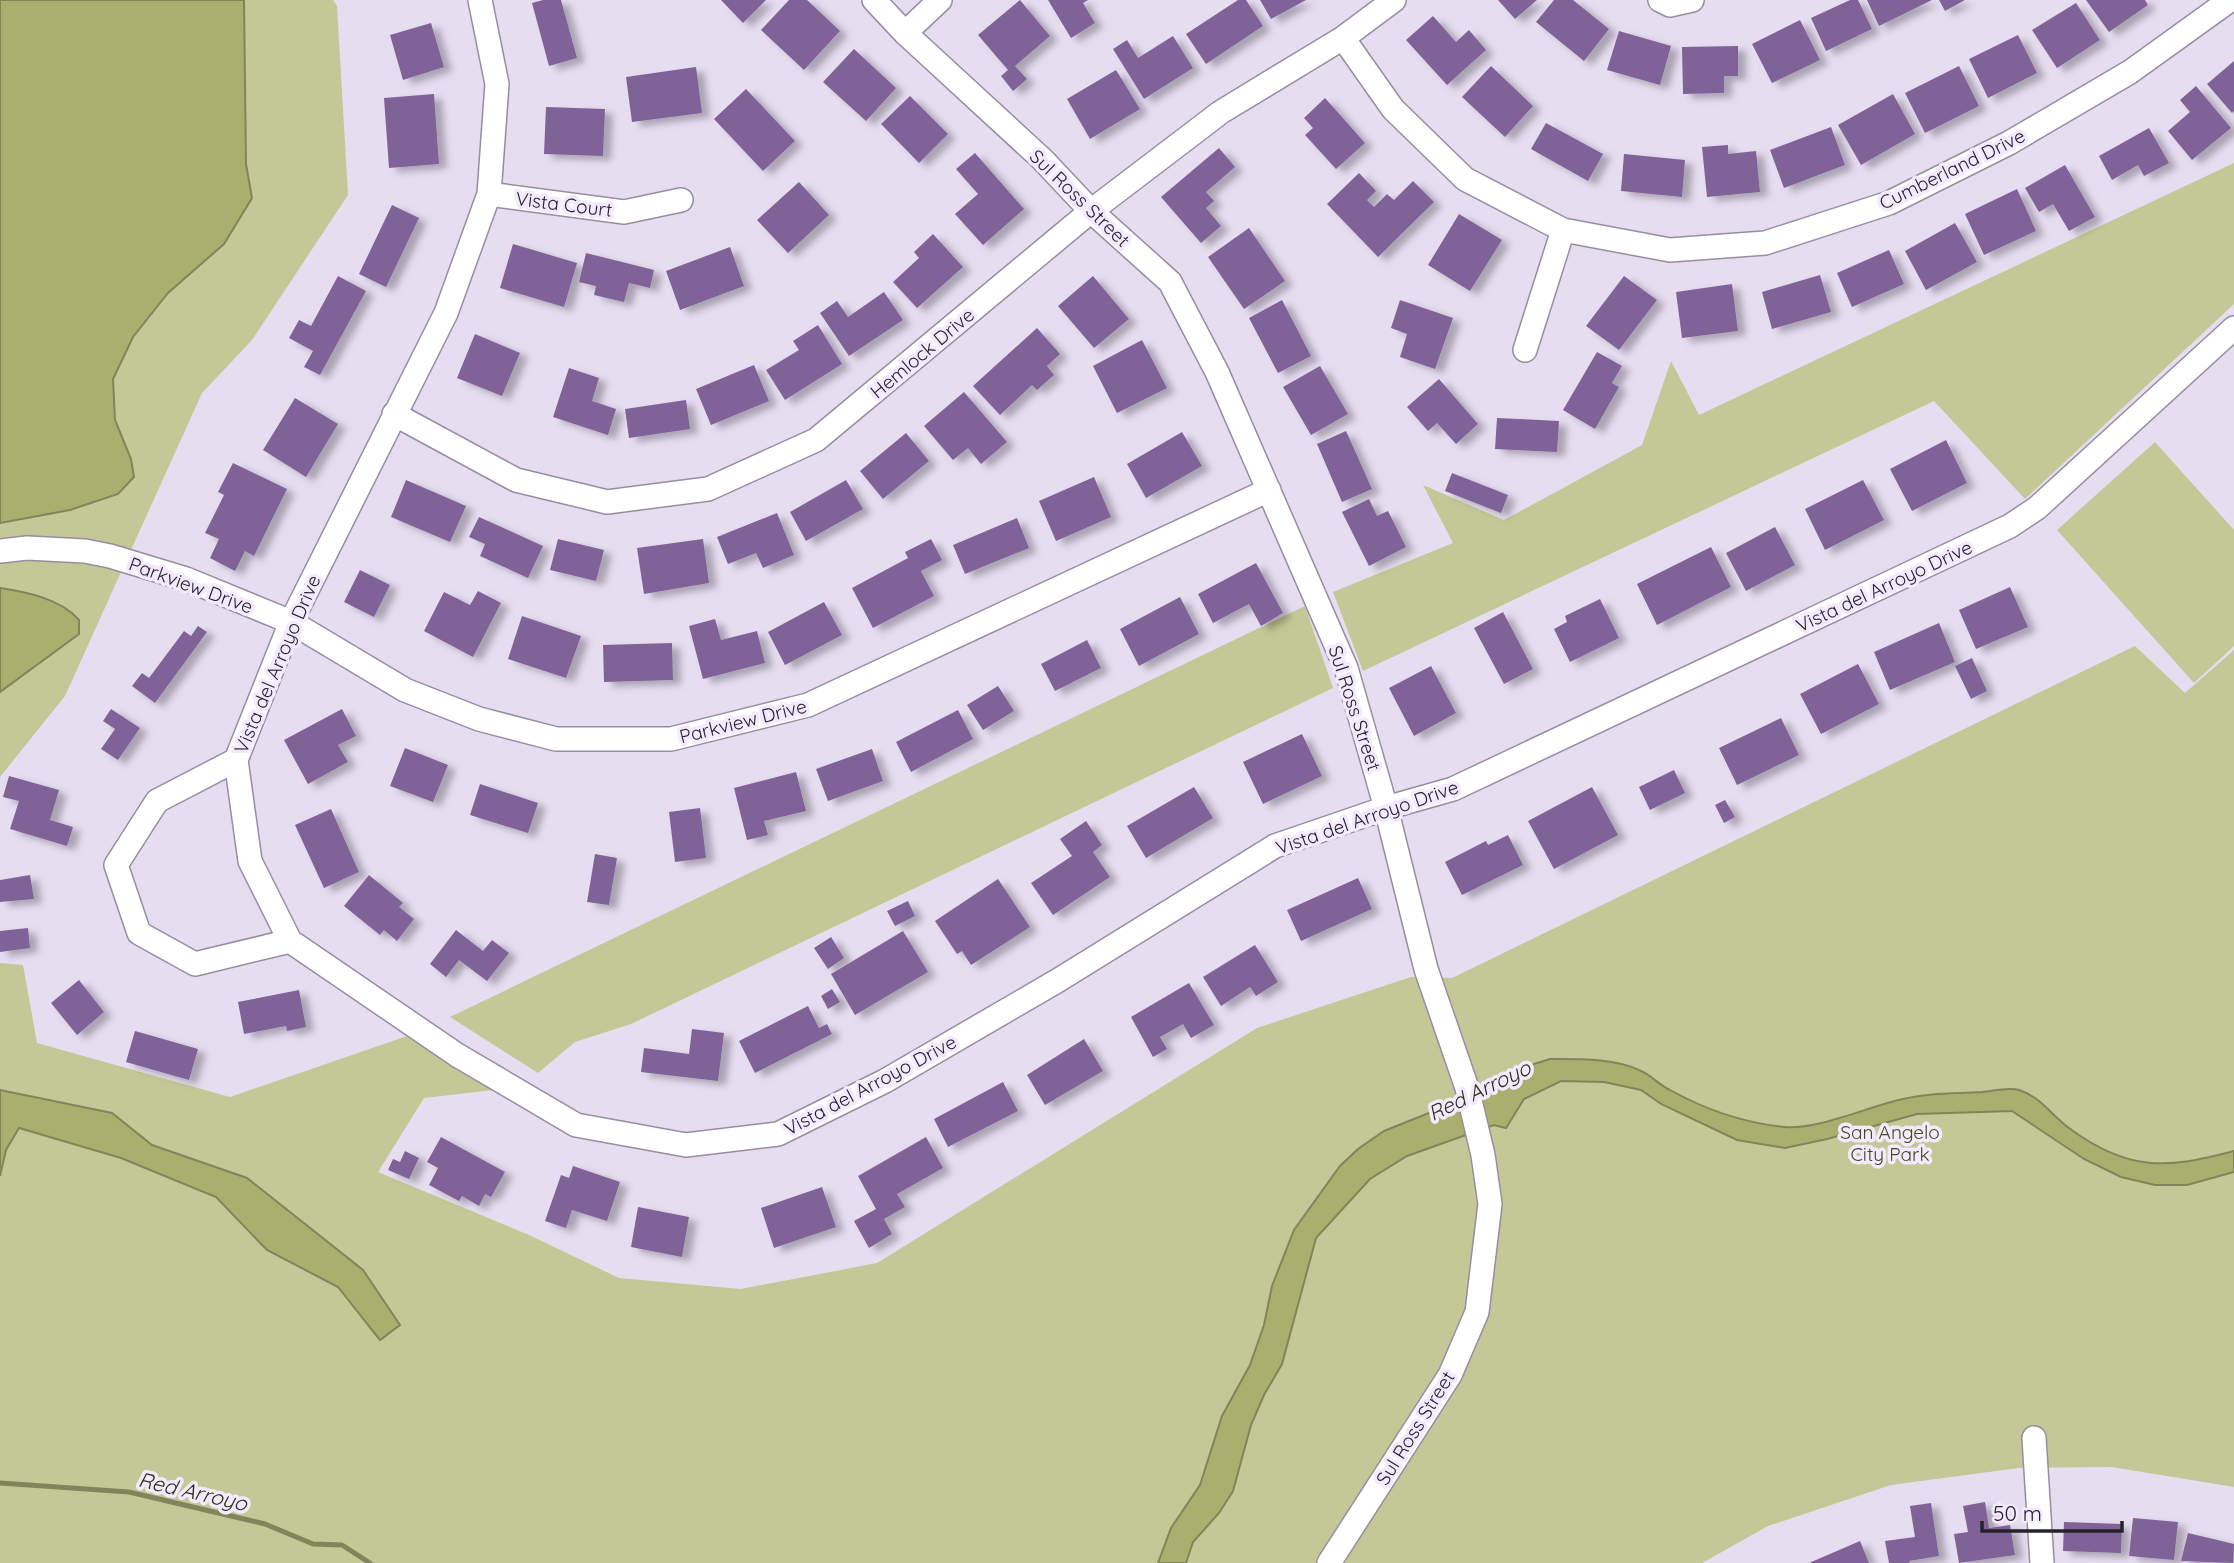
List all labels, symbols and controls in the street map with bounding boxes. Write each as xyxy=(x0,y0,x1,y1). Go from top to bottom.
street label: Cumberland Drive xyxy=(1875,123,2029,215)
street label: Sul Ross Street xyxy=(1025,144,1135,252)
street label: Vista Court xyxy=(514,186,614,222)
street label: Hemlock Drive xyxy=(865,303,979,403)
street label: Vista del Arroyo Drive xyxy=(1792,535,1976,637)
street label: Parkview Drive xyxy=(126,551,256,619)
street label: Vista del Arroyo Drive xyxy=(229,571,325,757)
street label: Sul Ross Street xyxy=(1323,642,1387,774)
street label: Parkview Drive xyxy=(677,694,809,748)
street label: Vista del Arroyo Drive xyxy=(1272,774,1462,860)
street label: Vista del Arroyo Drive xyxy=(780,1029,960,1141)
water label: Red Arroyo xyxy=(1424,1053,1536,1126)
park label: San Angelo City Park xyxy=(1840,1120,1940,1166)
street label: Sul Ross Street xyxy=(1370,1366,1460,1490)
water label: Red Arroyo xyxy=(136,1466,251,1516)
scale bar xyxy=(1982,1490,2122,1534)
text: 50 m xyxy=(1993,1500,2042,1526)

